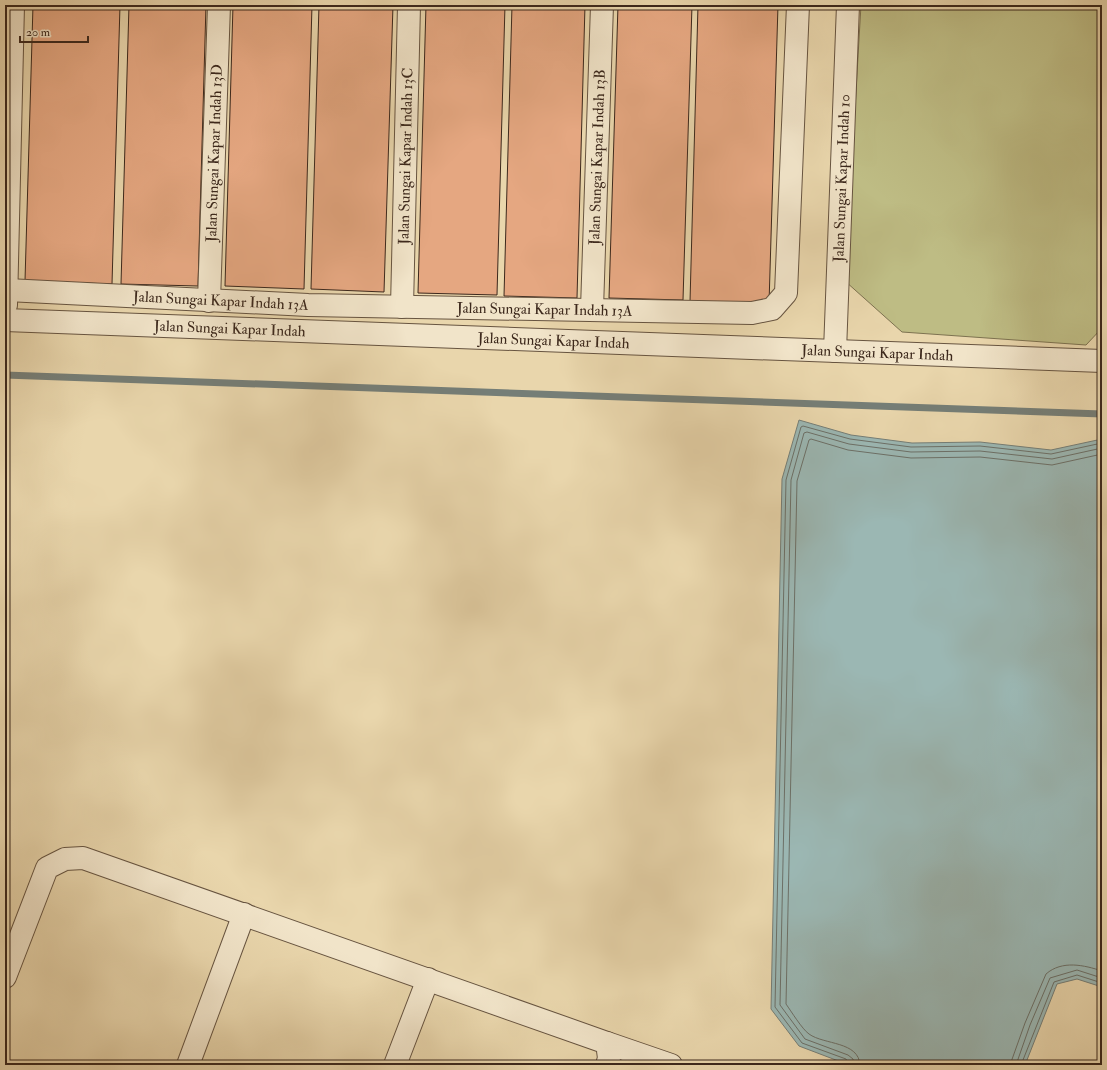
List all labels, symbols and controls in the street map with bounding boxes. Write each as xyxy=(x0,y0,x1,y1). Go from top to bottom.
scale bar xyxy=(20,18,88,44)
text: 20 m xyxy=(26,25,51,40)
street label: Jalan Sungai Kapar Indah 13D xyxy=(202,64,227,244)
street label: Jalan Sungai Kapar Indah 13C xyxy=(394,67,418,246)
street label: Jalan Sungai Kapar Indah 13B xyxy=(585,69,610,246)
street label: Jalan Sungai Kapar Indah 10 xyxy=(829,94,855,263)
street label: Jalan Sungai Kapar Indah 13A xyxy=(132,287,309,315)
street label: Jalan Sungai Kapar Indah 13A xyxy=(456,299,633,321)
street label: Jalan Sungai Kapar Indah xyxy=(153,317,306,341)
street label: Jalan Sungai Kapar Indah xyxy=(476,329,630,353)
street label: Jalan Sungai Kapar Indah xyxy=(800,341,954,365)

